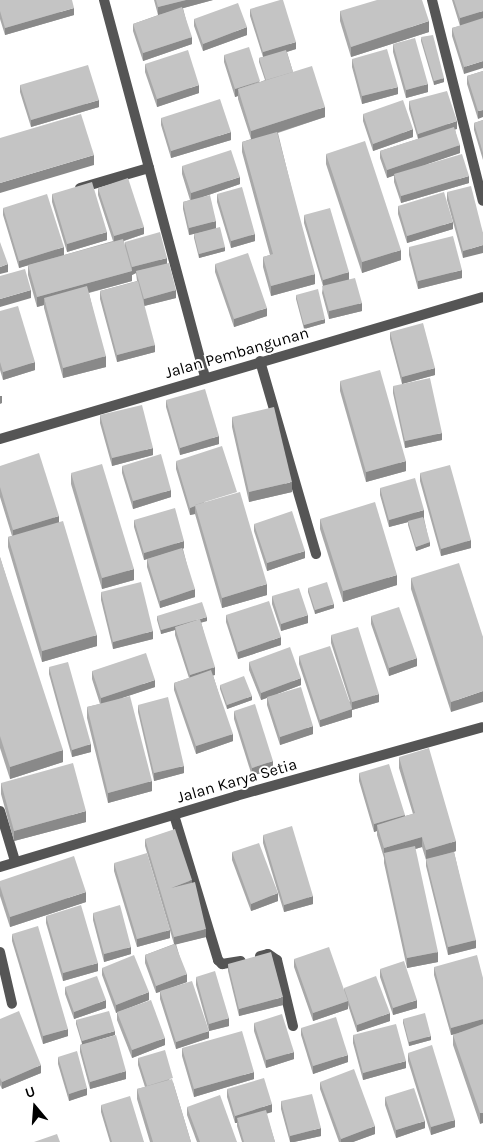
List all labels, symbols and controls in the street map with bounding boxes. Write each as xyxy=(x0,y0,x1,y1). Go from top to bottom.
street label: Jalan Pembangunan xyxy=(163,323,311,383)
street label: Jalan Karya Setia xyxy=(175,755,299,807)
north arrow xyxy=(10,1082,60,1132)
text: U xyxy=(23,1083,37,1102)

